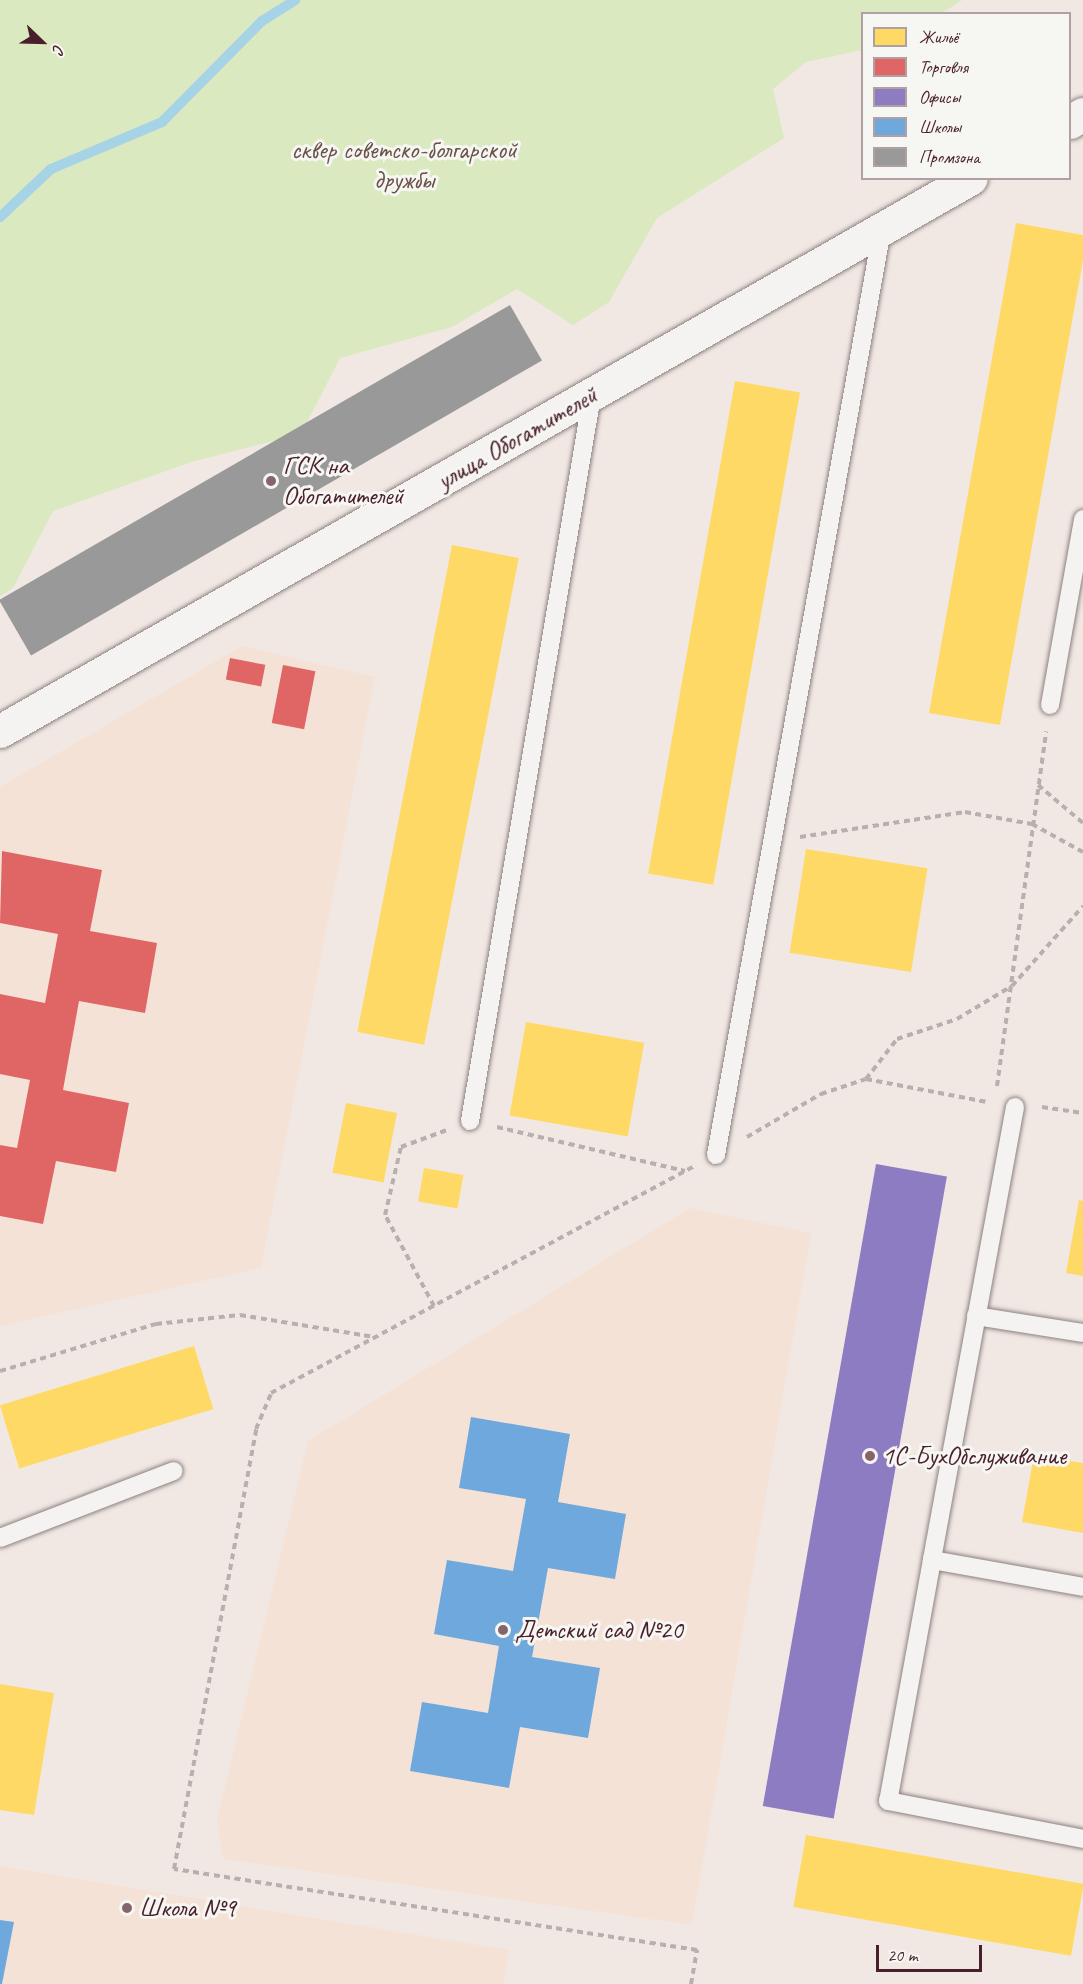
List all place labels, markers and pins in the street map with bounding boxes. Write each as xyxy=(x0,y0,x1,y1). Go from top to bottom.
place label: ГСК на Обогатителей xyxy=(283,450,403,512)
marker: ГСК на Обогатителей xyxy=(264,474,278,488)
place label: 1С-БухОбслуживание xyxy=(882,1440,1066,1472)
marker: 1С-БухОбслуживание xyxy=(863,1449,877,1463)
place label: Детский сад №20 xyxy=(515,1614,683,1646)
marker: Детский сад №20 xyxy=(496,1623,510,1637)
place label: Школа №9 xyxy=(139,1892,236,1924)
marker: Школа №9 xyxy=(120,1901,134,1915)

